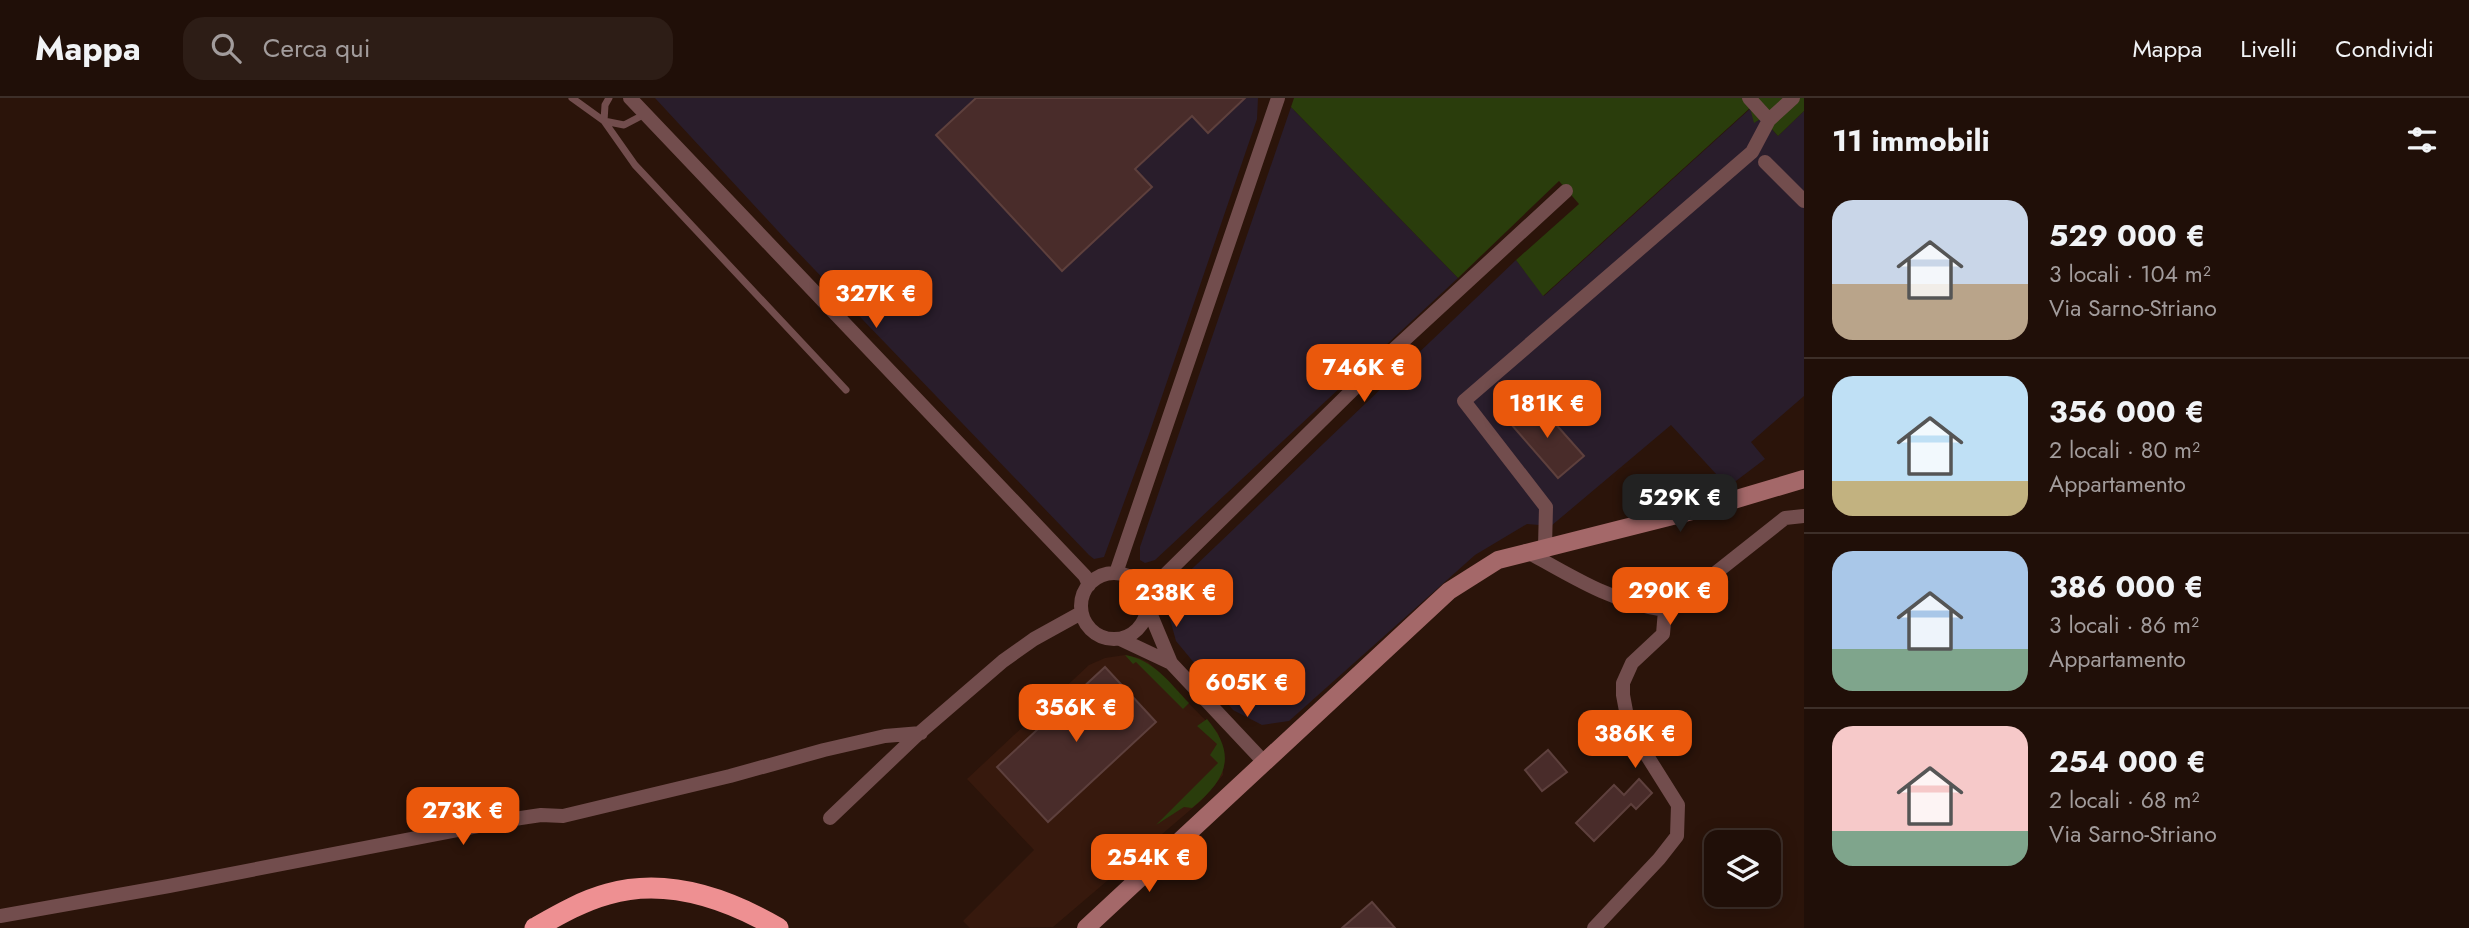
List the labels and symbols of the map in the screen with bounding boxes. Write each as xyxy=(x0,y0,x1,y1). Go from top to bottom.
pin: 327K € xyxy=(819,271,933,330)
pin: 746K € xyxy=(1307,344,1421,404)
pin: 181K € xyxy=(1490,380,1604,440)
pin: 529K € xyxy=(1623,474,1737,534)
pin: 290K € xyxy=(1613,568,1727,627)
pin: 238K € xyxy=(1119,570,1233,629)
pin: 605K € xyxy=(1190,660,1304,719)
pin: 356K € xyxy=(1019,684,1133,744)
pin: 386K € xyxy=(1578,710,1692,770)
pin: 273K € xyxy=(406,788,520,847)
pin: 254K € xyxy=(1092,834,1206,894)

